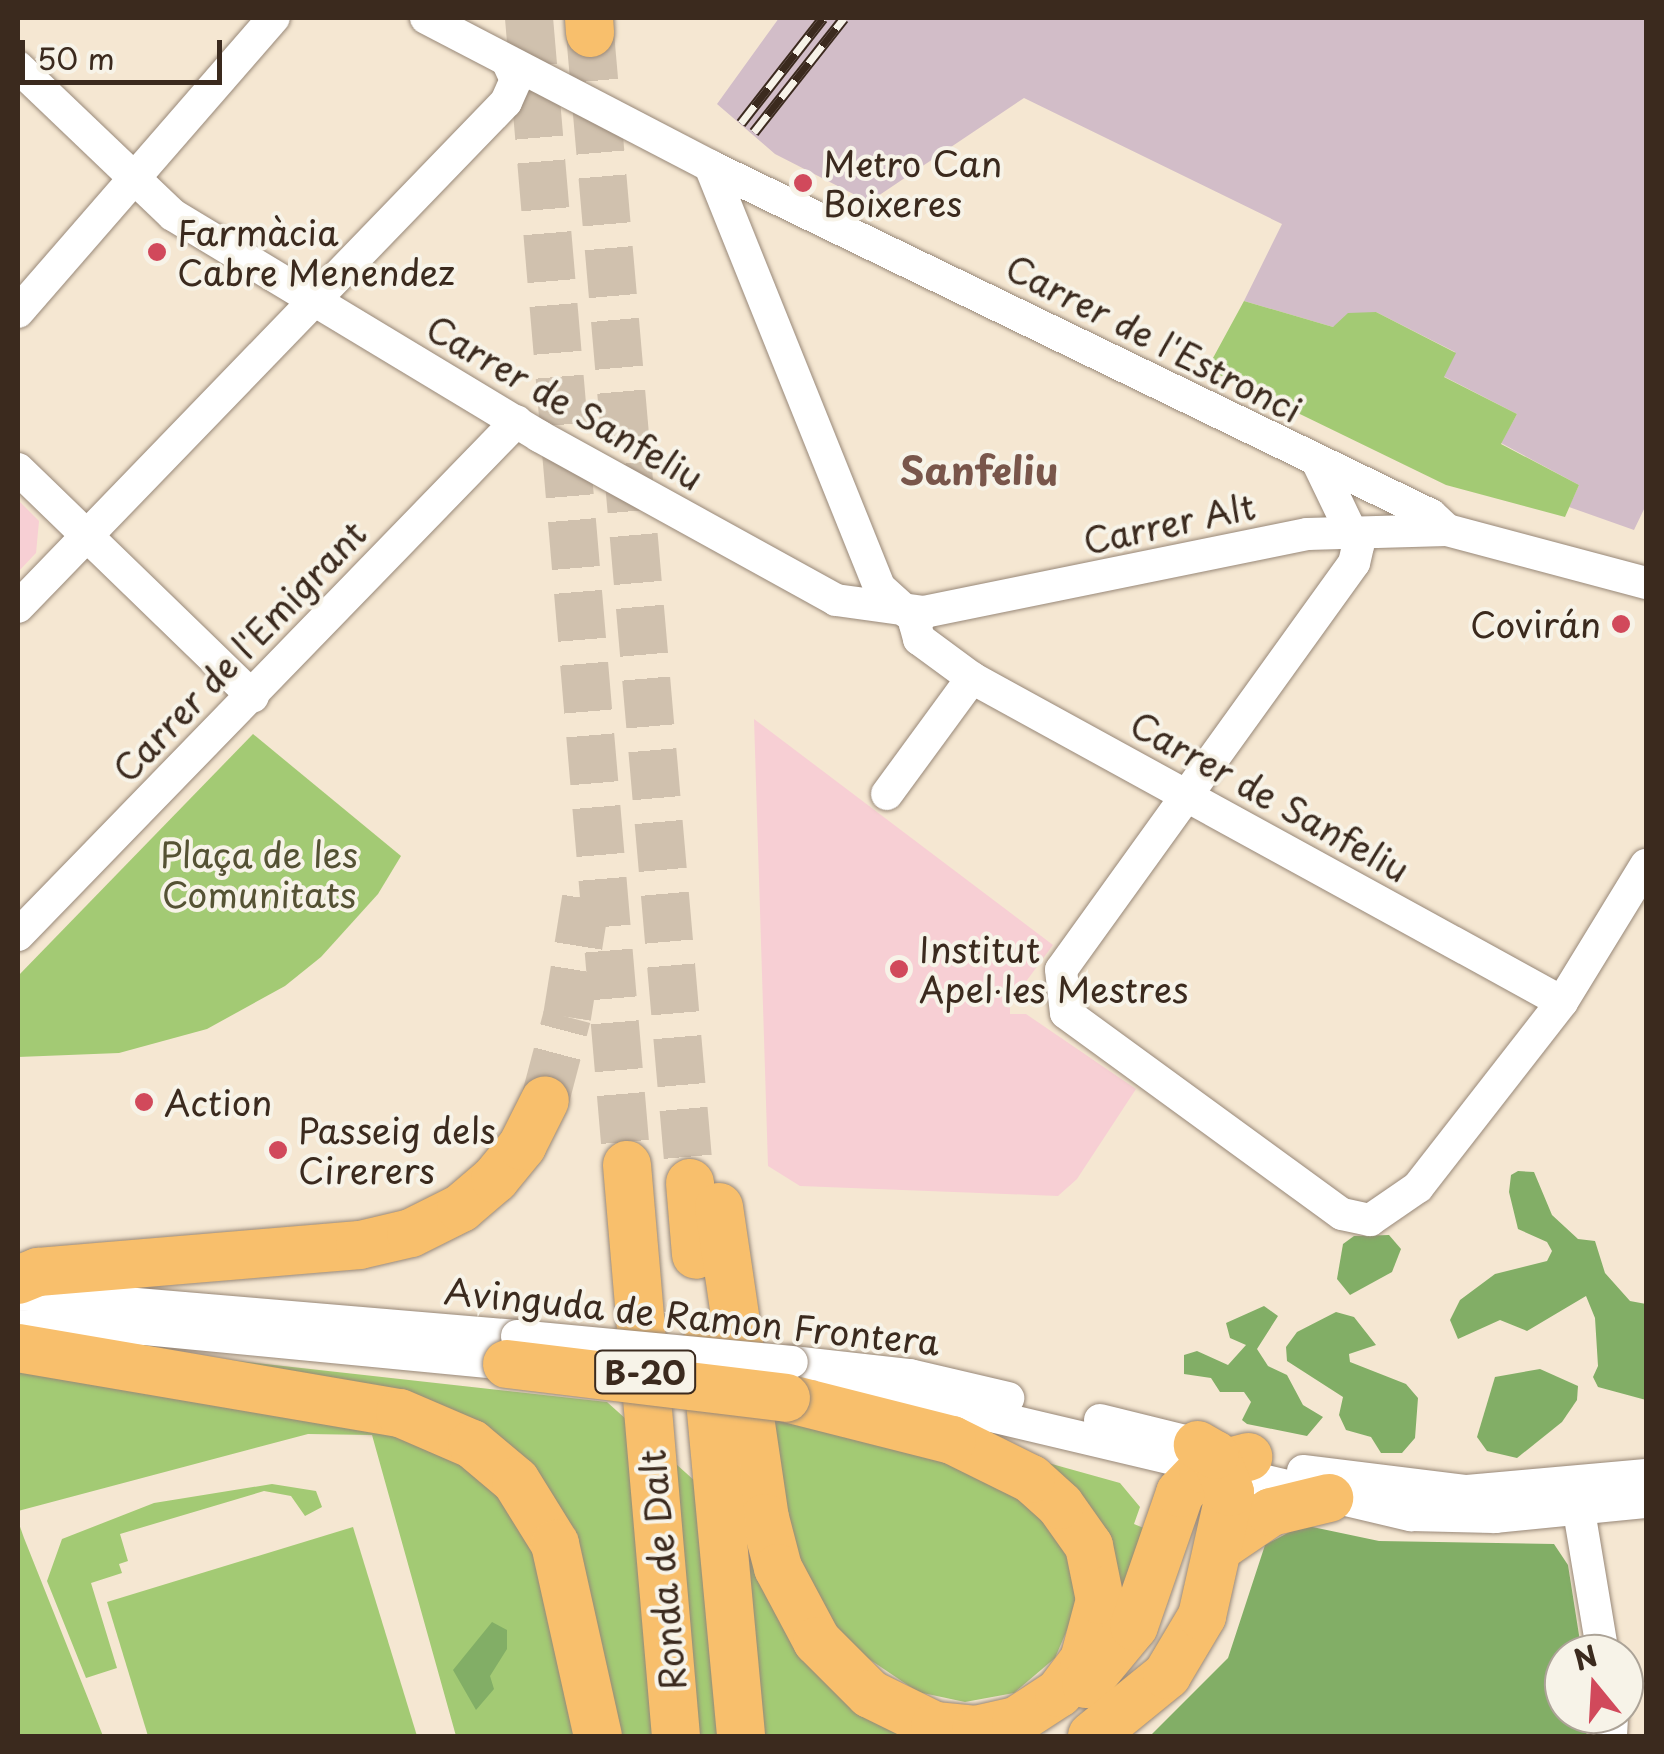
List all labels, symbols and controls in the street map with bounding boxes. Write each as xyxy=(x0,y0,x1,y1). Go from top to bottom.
scale bar xyxy=(25,20,228,82)
text: 50 m xyxy=(37,35,115,80)
place label: Metro Can Boixeres xyxy=(823,142,1003,224)
marker: Metro Can Boixeres xyxy=(792,172,814,194)
place label: Farmàcia Cabre Menendez xyxy=(177,211,458,293)
marker: Farmàcia Cabre Menendez xyxy=(146,241,168,263)
street label: Carrer de l'Estronci xyxy=(998,245,1310,431)
street label: Carrer de Sanfeliu xyxy=(419,306,711,498)
district label: Sanfeliu xyxy=(900,447,1058,493)
street label: Carrer Alt xyxy=(1078,484,1260,562)
street label: Carrer de l'Emigrant xyxy=(103,511,375,791)
place label: Covirán xyxy=(1470,603,1601,645)
marker: Covirán xyxy=(1610,613,1632,635)
street label: Carrer de Sanfeliu xyxy=(1123,702,1417,890)
park label: Plaça de les Comunitats xyxy=(159,833,359,915)
place label: Institut Apel·les Mestres xyxy=(919,928,1191,1010)
marker: Institut Apel·les Mestres xyxy=(888,958,910,980)
place label: Action xyxy=(164,1081,272,1123)
marker: Action xyxy=(133,1091,155,1113)
place label: Passeig dels Cirerers xyxy=(298,1109,495,1191)
marker: Passeig dels Cirerers xyxy=(267,1139,289,1161)
street label: Avinguda de Ramon Frontera xyxy=(444,1269,940,1363)
road number: B-20 xyxy=(592,1345,698,1399)
street label: Ronda de Dalt xyxy=(631,1448,693,1692)
text: N xyxy=(1568,1633,1602,1681)
north arrow xyxy=(1544,1634,1644,1734)

